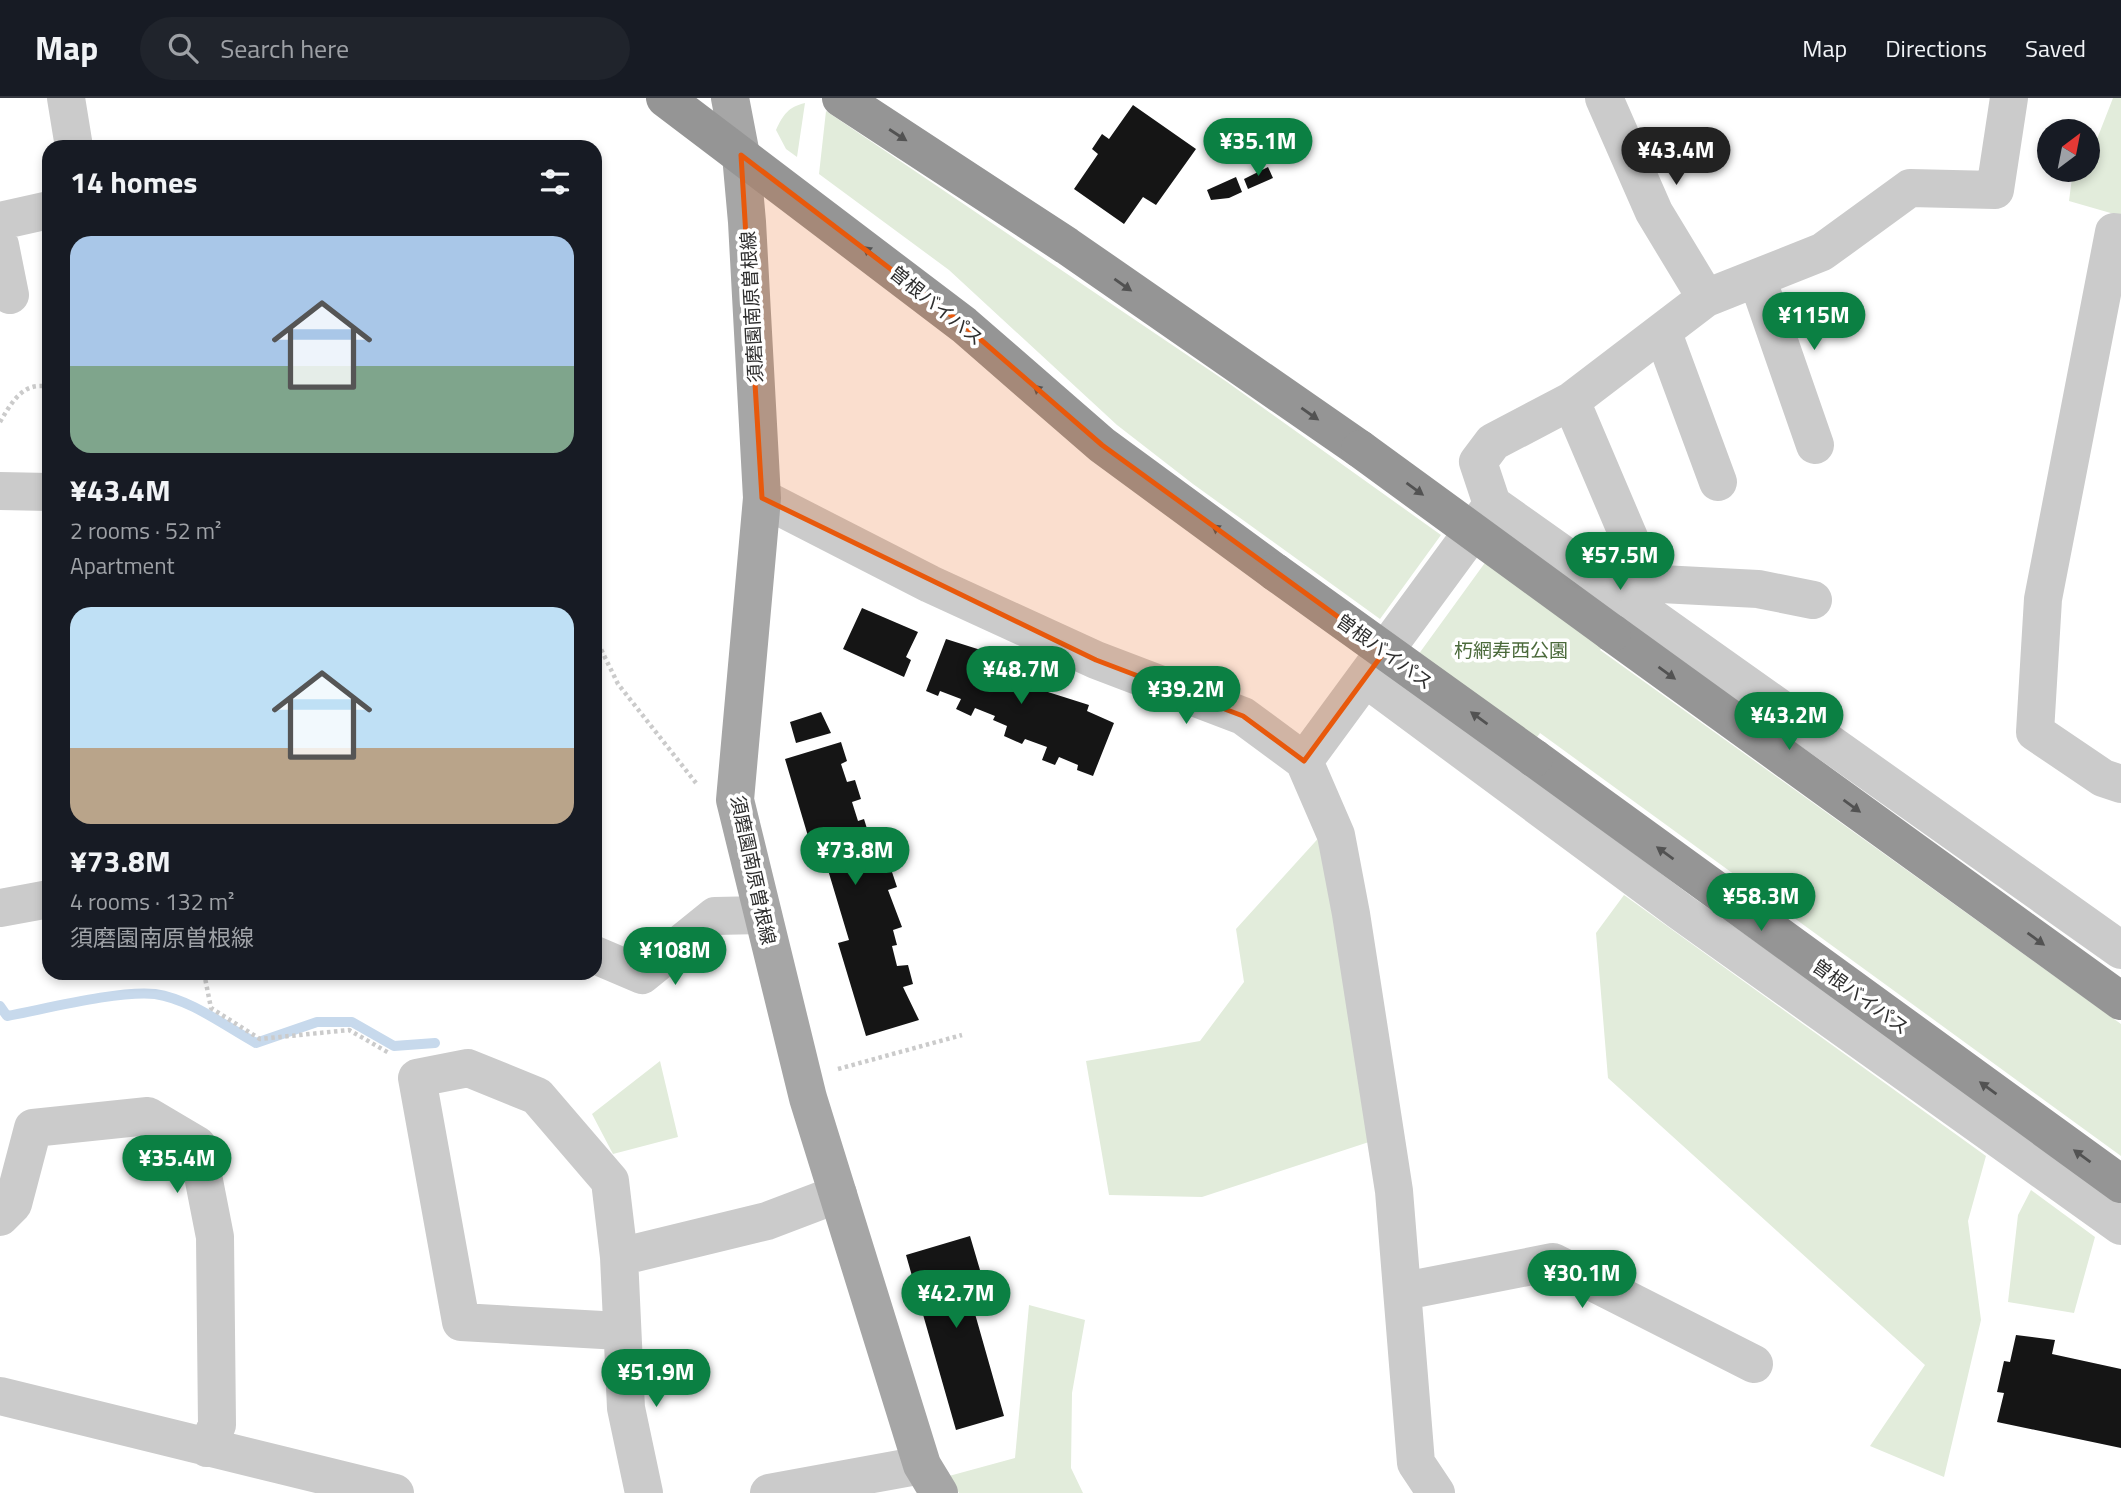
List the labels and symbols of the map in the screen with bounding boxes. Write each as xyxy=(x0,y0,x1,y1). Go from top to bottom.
pin: ¥35.1M xyxy=(1201,118,1315,178)
north arrow xyxy=(2037,119,2100,182)
pin: ¥43.4M xyxy=(1619,127,1733,187)
one-way arrow xyxy=(889,129,908,142)
street label: 須磨園南原曽根線 xyxy=(733,230,769,384)
one-way arrow xyxy=(862,247,880,261)
street label: 曽根バイパス xyxy=(884,258,990,352)
one-way arrow xyxy=(1114,278,1132,292)
pin: ¥115M xyxy=(1765,292,1863,352)
one-way arrow xyxy=(1032,385,1049,400)
one-way arrow xyxy=(1300,408,1320,421)
one-way arrow xyxy=(1406,482,1424,496)
one-way arrow xyxy=(1211,525,1229,539)
pin: ¥57.5M xyxy=(1563,532,1677,592)
street label: 曽根バイパス xyxy=(1331,606,1439,696)
park label: 朽網寿西公園 xyxy=(1454,635,1568,664)
pin: ¥48.7M xyxy=(964,646,1078,706)
pin: ¥39.2M xyxy=(1129,666,1243,726)
one-way arrow xyxy=(1658,666,1676,680)
pin: ¥43.2M xyxy=(1732,692,1846,752)
one-way arrow xyxy=(1470,711,1488,725)
street label: 須磨園南原曽根線 xyxy=(724,793,784,947)
one-way arrow xyxy=(1842,799,1861,813)
pin: ¥73.8M xyxy=(798,828,912,887)
one-way arrow xyxy=(1656,847,1674,861)
pin: ¥58.3M xyxy=(1704,874,1818,933)
pin: ¥108M xyxy=(626,928,724,987)
one-way arrow xyxy=(2027,932,2045,946)
street label: 曽根バイパス xyxy=(1807,951,1915,1041)
one-way arrow xyxy=(1979,1081,1997,1095)
pin: ¥35.4M xyxy=(120,1136,234,1195)
one-way arrow xyxy=(2073,1149,2091,1163)
pin: ¥30.1M xyxy=(1525,1250,1639,1310)
pin: ¥42.7M xyxy=(899,1270,1013,1330)
pin: ¥51.9M xyxy=(599,1350,713,1409)

